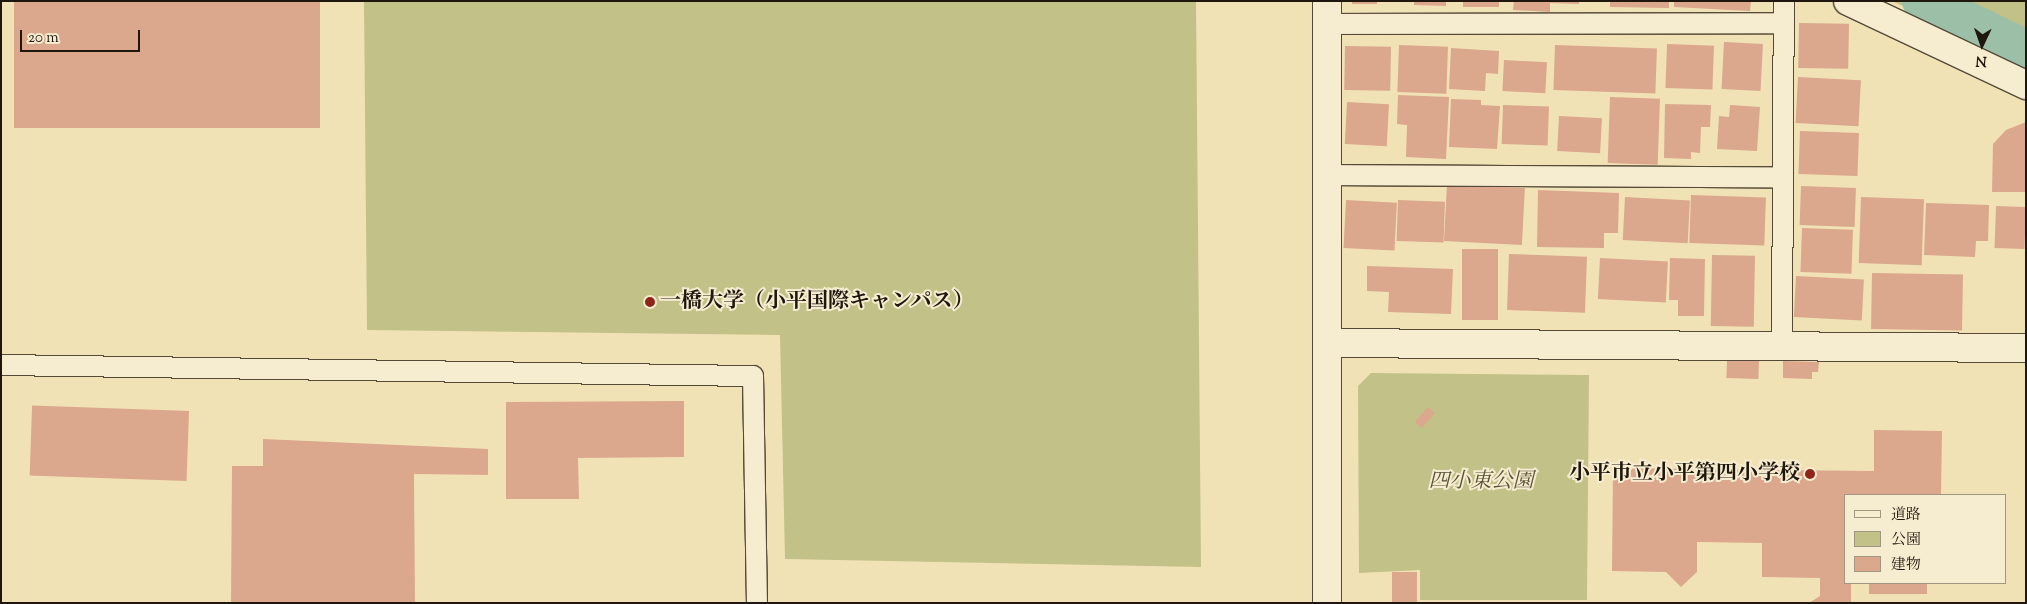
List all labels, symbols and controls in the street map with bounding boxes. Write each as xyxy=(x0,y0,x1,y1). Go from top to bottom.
scale bar xyxy=(22,20,142,52)
north arrow xyxy=(1957,20,2007,70)
text: 20 m xyxy=(28,28,59,49)
text: N xyxy=(1975,50,1987,70)
place label: 一橋大学（小平国際キャンパス） xyxy=(660,289,975,315)
marker: 一橋大学（小平国際キャンパス） xyxy=(644,296,656,308)
place label: 小平市立小平第四小学校 xyxy=(1569,461,1800,487)
marker: 小平市立小平第四小学校 xyxy=(1804,468,1816,480)
park label: 四小東公園 xyxy=(1429,469,1533,495)
legend xyxy=(1844,494,2007,584)
text: 道路 xyxy=(1891,505,1921,526)
text: 公園 xyxy=(1891,530,1921,551)
text: 建物 xyxy=(1891,555,1921,576)

